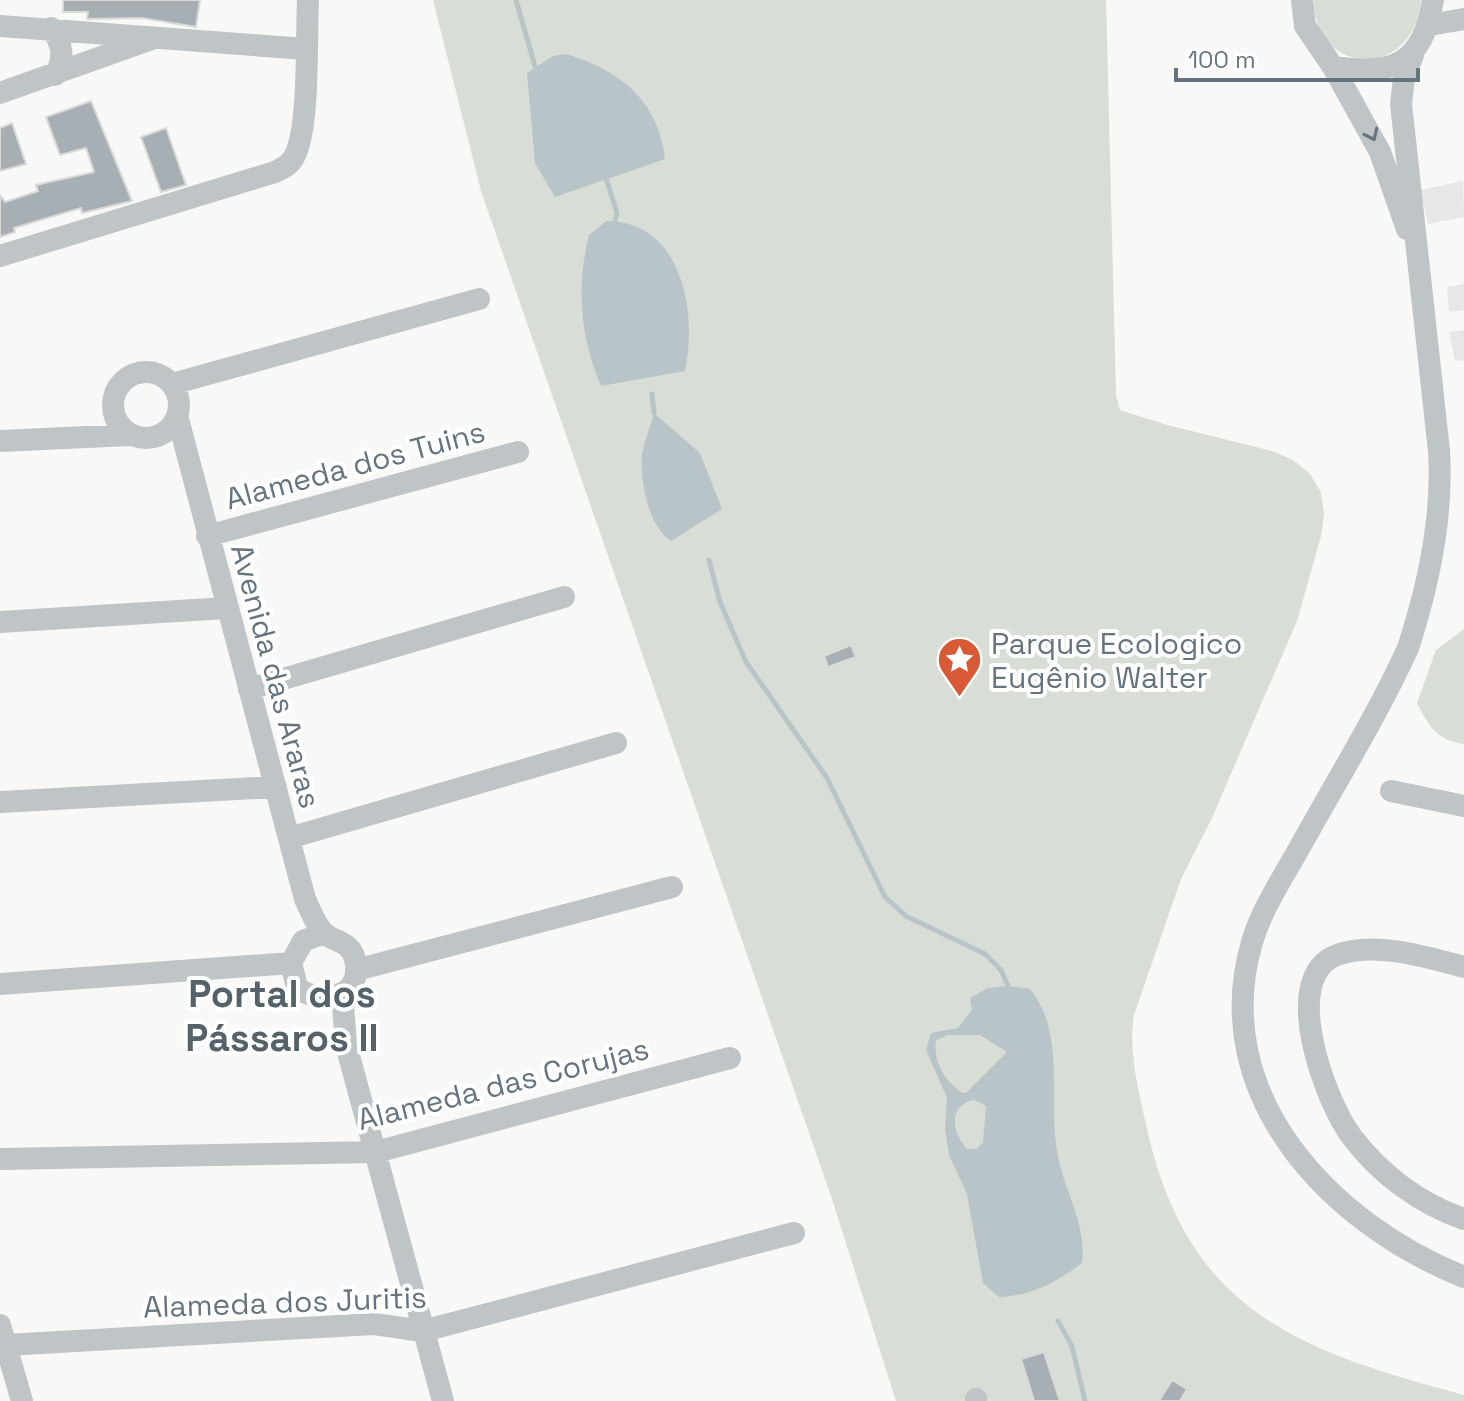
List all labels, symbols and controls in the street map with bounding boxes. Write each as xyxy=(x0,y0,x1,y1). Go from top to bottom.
scale bar xyxy=(1176,32,1418,82)
text: 100 m xyxy=(1188,44,1256,75)
one-way arrow xyxy=(1362,127,1378,141)
street label: Alameda dos Tuins xyxy=(221,412,489,518)
street label: Avenida das Araras xyxy=(222,540,330,812)
place label: Parque Ecologico Eugênio Walter xyxy=(991,624,1242,697)
place icon: Parque Ecologico Eugênio Walter xyxy=(936,636,984,699)
district label: Portal dos Pássaros II xyxy=(185,970,379,1062)
street label: Alameda das Corujas xyxy=(353,1029,653,1139)
street label: Alameda dos Juritis xyxy=(143,1278,427,1326)

